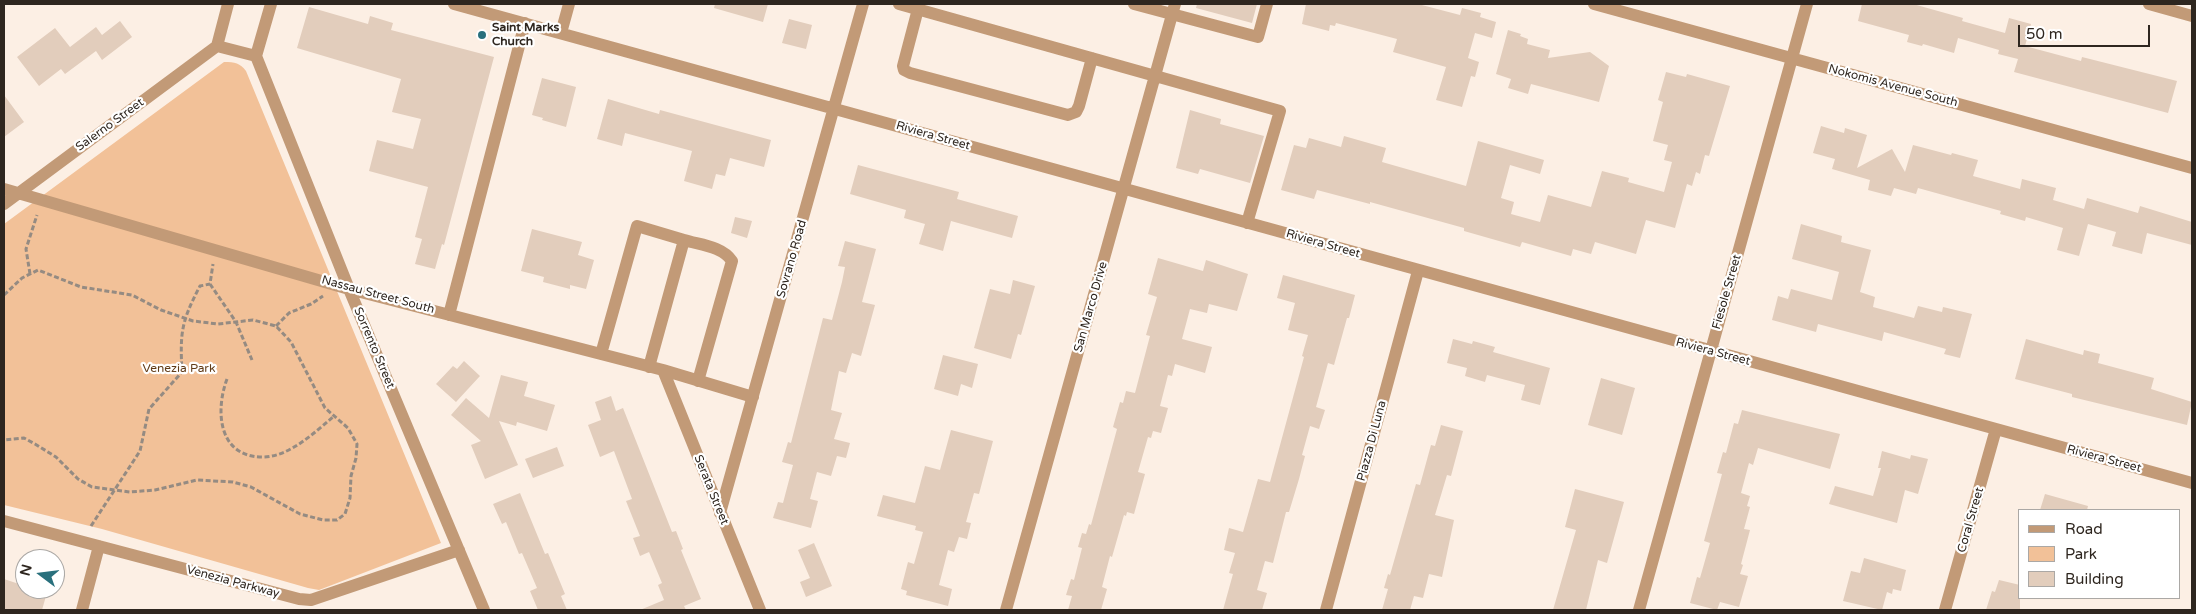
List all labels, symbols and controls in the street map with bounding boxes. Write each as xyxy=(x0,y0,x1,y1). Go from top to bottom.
scale bar xyxy=(2021,15,2154,47)
place label: Saint Marks Church xyxy=(492,21,559,49)
text: 50 m xyxy=(2026,25,2063,43)
marker: Saint Marks Church xyxy=(476,29,488,41)
street label: Nokomis Avenue South xyxy=(1827,62,1959,110)
street label: Salerno Street xyxy=(73,96,147,154)
street label: Riviera Street xyxy=(894,119,972,153)
street label: Sovrano Road xyxy=(774,218,810,300)
street label: Riviera Street xyxy=(1284,227,1362,261)
street label: Fiesole Street xyxy=(1709,253,1745,331)
street label: San Marco Drive xyxy=(1071,260,1111,354)
street label: Nassau Street South xyxy=(320,273,436,317)
street label: Sorrento Street xyxy=(350,305,398,391)
street label: Riviera Street xyxy=(1674,335,1752,369)
park label: Venezia Park xyxy=(142,362,216,376)
street label: Piazza Di Luna xyxy=(1354,399,1390,483)
street label: Riviera Street xyxy=(2065,442,2143,476)
street label: Serata Street xyxy=(690,453,732,527)
street label: Coral Street xyxy=(1955,486,1987,554)
legend xyxy=(2018,509,2181,599)
text: Road xyxy=(2065,520,2103,538)
text: Park xyxy=(2065,545,2097,563)
north arrow xyxy=(15,549,65,599)
text: N xyxy=(16,563,36,578)
street label: Venezia Parkway xyxy=(185,563,281,601)
text: Building xyxy=(2065,570,2124,588)

